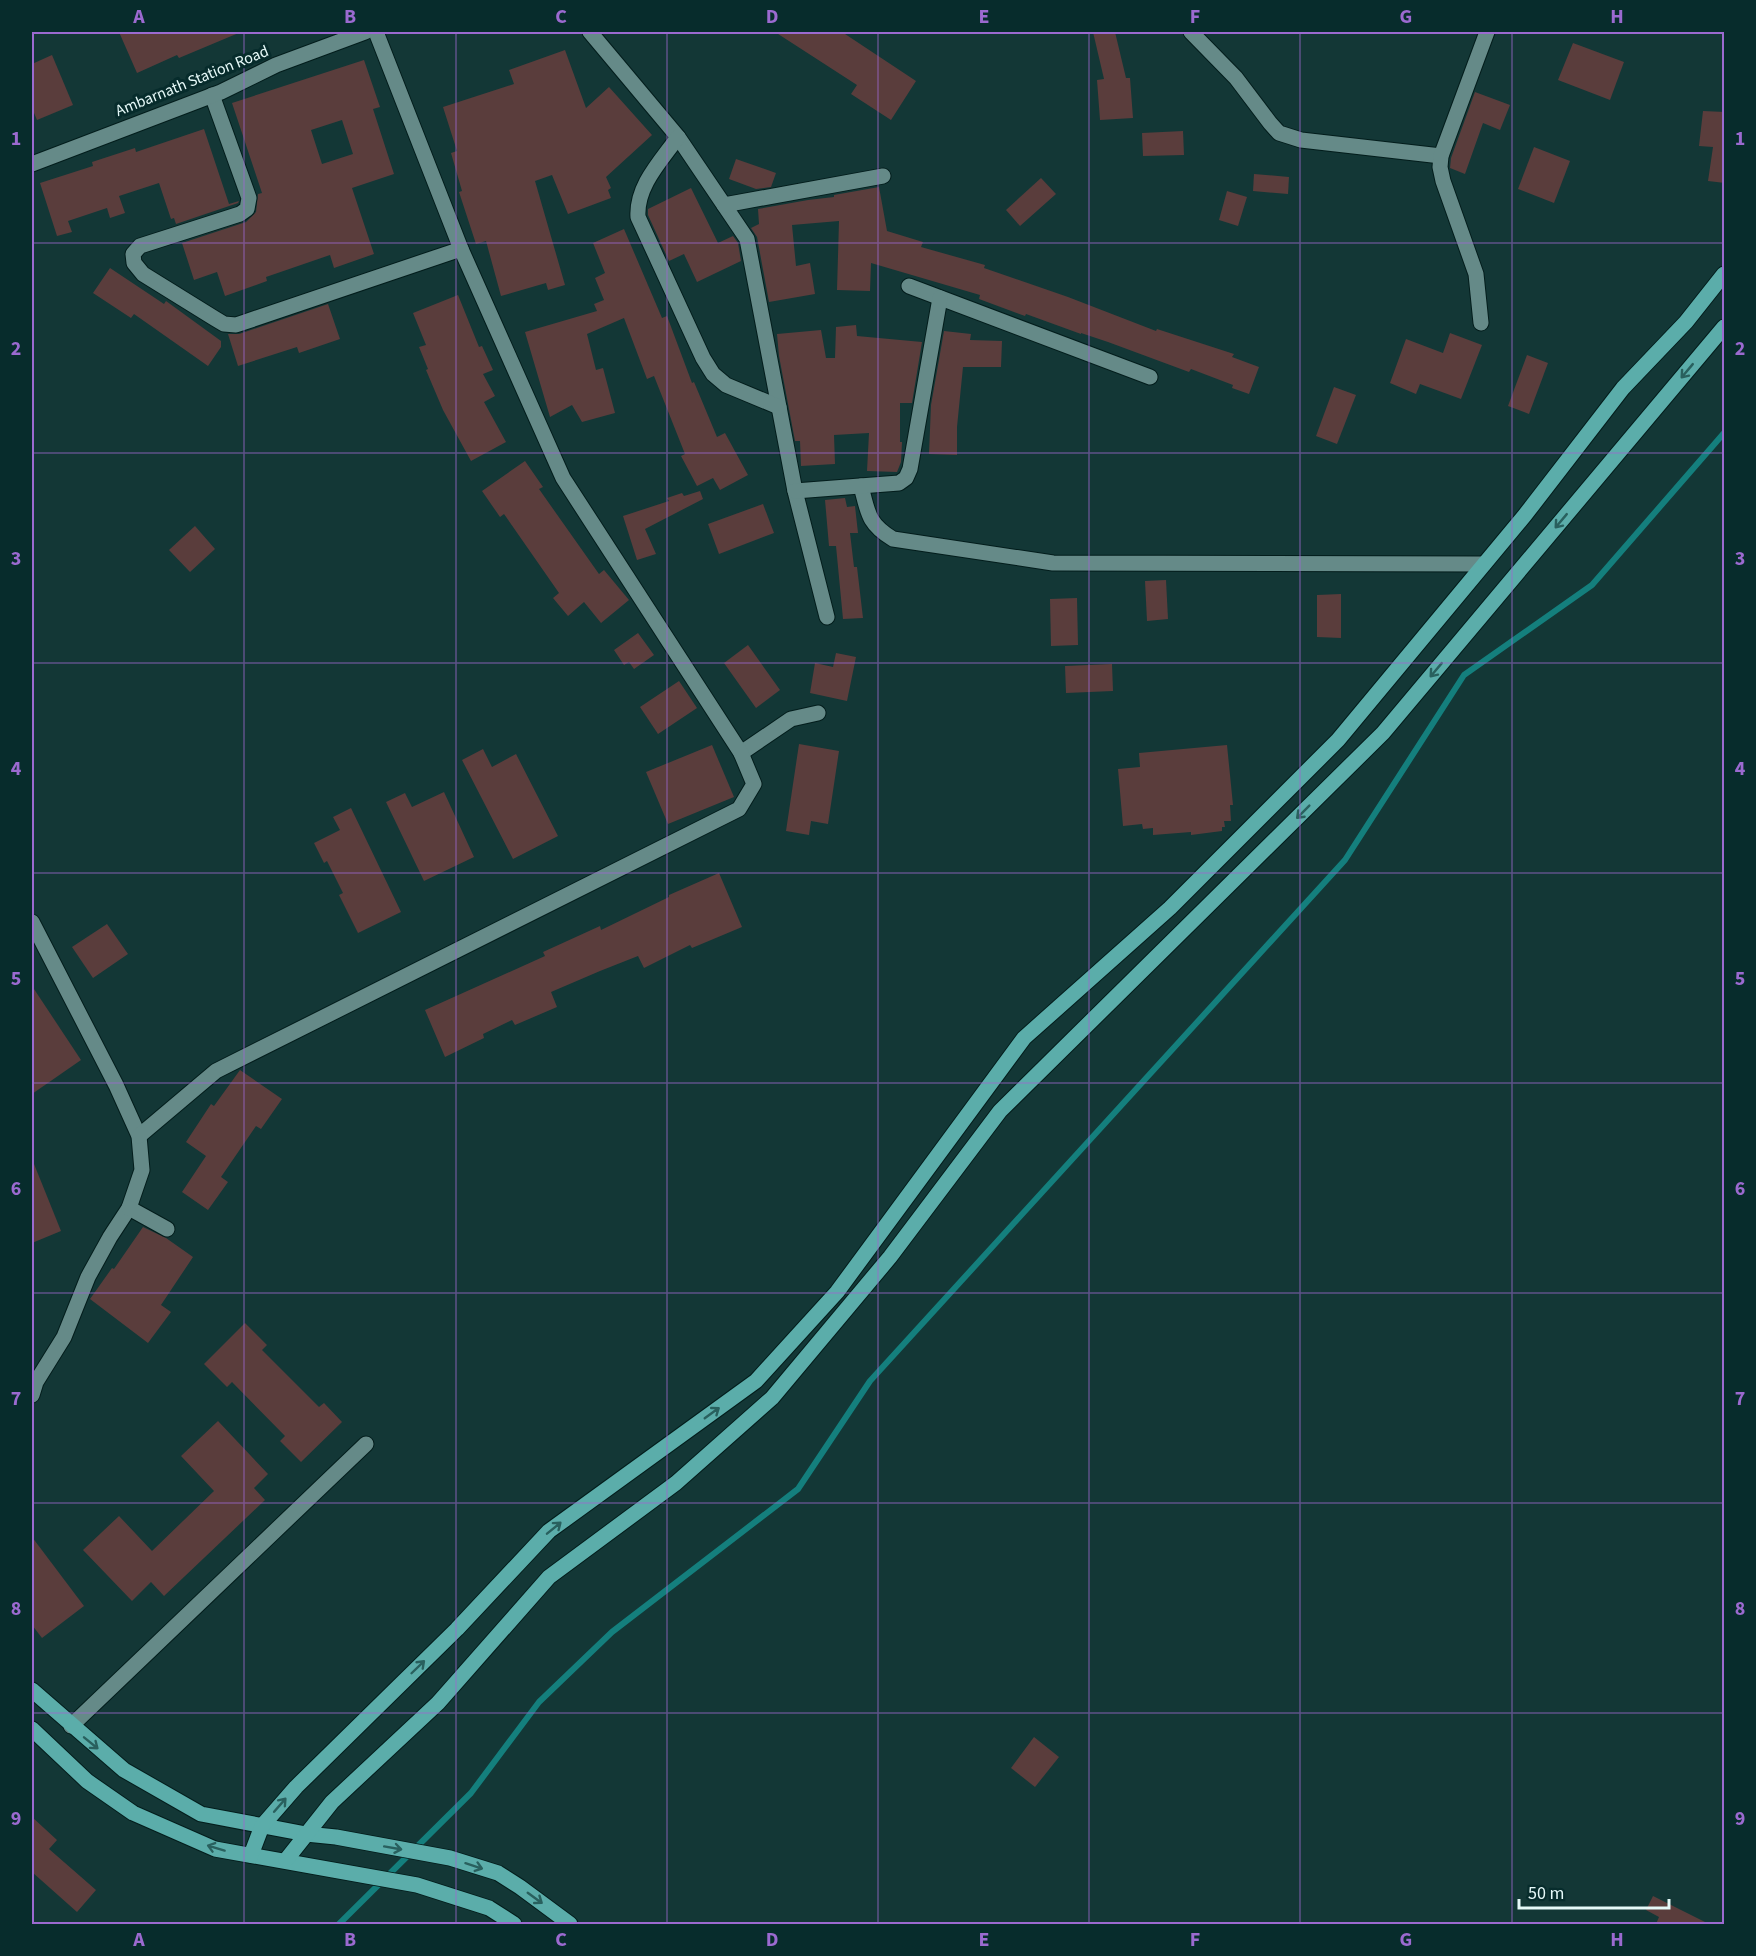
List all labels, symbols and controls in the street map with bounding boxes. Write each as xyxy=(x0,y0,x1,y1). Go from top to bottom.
text: A xyxy=(132,3,145,31)
text: B xyxy=(344,3,356,31)
text: C xyxy=(555,3,567,31)
text: D xyxy=(766,3,778,31)
text: E xyxy=(979,3,989,31)
text: F xyxy=(1190,3,1200,31)
text: G xyxy=(1400,3,1412,31)
text: H xyxy=(1610,3,1624,31)
street label: Ambarnath Station Road xyxy=(112,40,272,122)
text: 1 xyxy=(11,125,21,153)
text: 1 xyxy=(1735,125,1745,153)
text: 2 xyxy=(11,335,21,363)
text: 2 xyxy=(1735,335,1745,363)
one-way arrow xyxy=(1681,363,1694,379)
one-way arrow xyxy=(1555,513,1568,529)
text: 3 xyxy=(11,545,21,573)
text: 3 xyxy=(1735,545,1745,573)
one-way arrow xyxy=(1429,662,1443,677)
text: 4 xyxy=(11,755,22,783)
text: 4 xyxy=(1735,755,1746,783)
one-way arrow xyxy=(1295,805,1310,820)
text: 5 xyxy=(11,965,21,993)
text: 5 xyxy=(1735,965,1745,993)
text: 6 xyxy=(11,1175,21,1203)
text: 6 xyxy=(1735,1175,1745,1203)
text: 7 xyxy=(11,1385,21,1413)
text: 7 xyxy=(1735,1385,1745,1413)
one-way arrow xyxy=(703,1407,719,1419)
one-way arrow xyxy=(546,1521,562,1534)
text: 8 xyxy=(11,1595,21,1623)
text: 8 xyxy=(1735,1595,1745,1623)
one-way arrow xyxy=(410,1660,425,1675)
one-way arrow xyxy=(83,1736,99,1749)
one-way arrow xyxy=(273,1798,287,1813)
text: 9 xyxy=(11,1805,21,1833)
text: 9 xyxy=(1735,1805,1745,1833)
one-way arrow xyxy=(207,1842,226,1853)
one-way arrow xyxy=(383,1843,402,1854)
one-way arrow xyxy=(464,1861,483,1872)
scale bar xyxy=(1519,1872,1669,1910)
text: 50 m xyxy=(1528,1881,1564,1906)
one-way arrow xyxy=(527,1892,543,1904)
text: A xyxy=(132,1926,145,1954)
text: B xyxy=(344,1926,356,1954)
text: C xyxy=(555,1926,567,1954)
text: D xyxy=(766,1926,778,1954)
text: E xyxy=(979,1926,989,1954)
text: F xyxy=(1190,1926,1200,1954)
text: G xyxy=(1400,1926,1412,1954)
text: H xyxy=(1610,1926,1624,1954)

